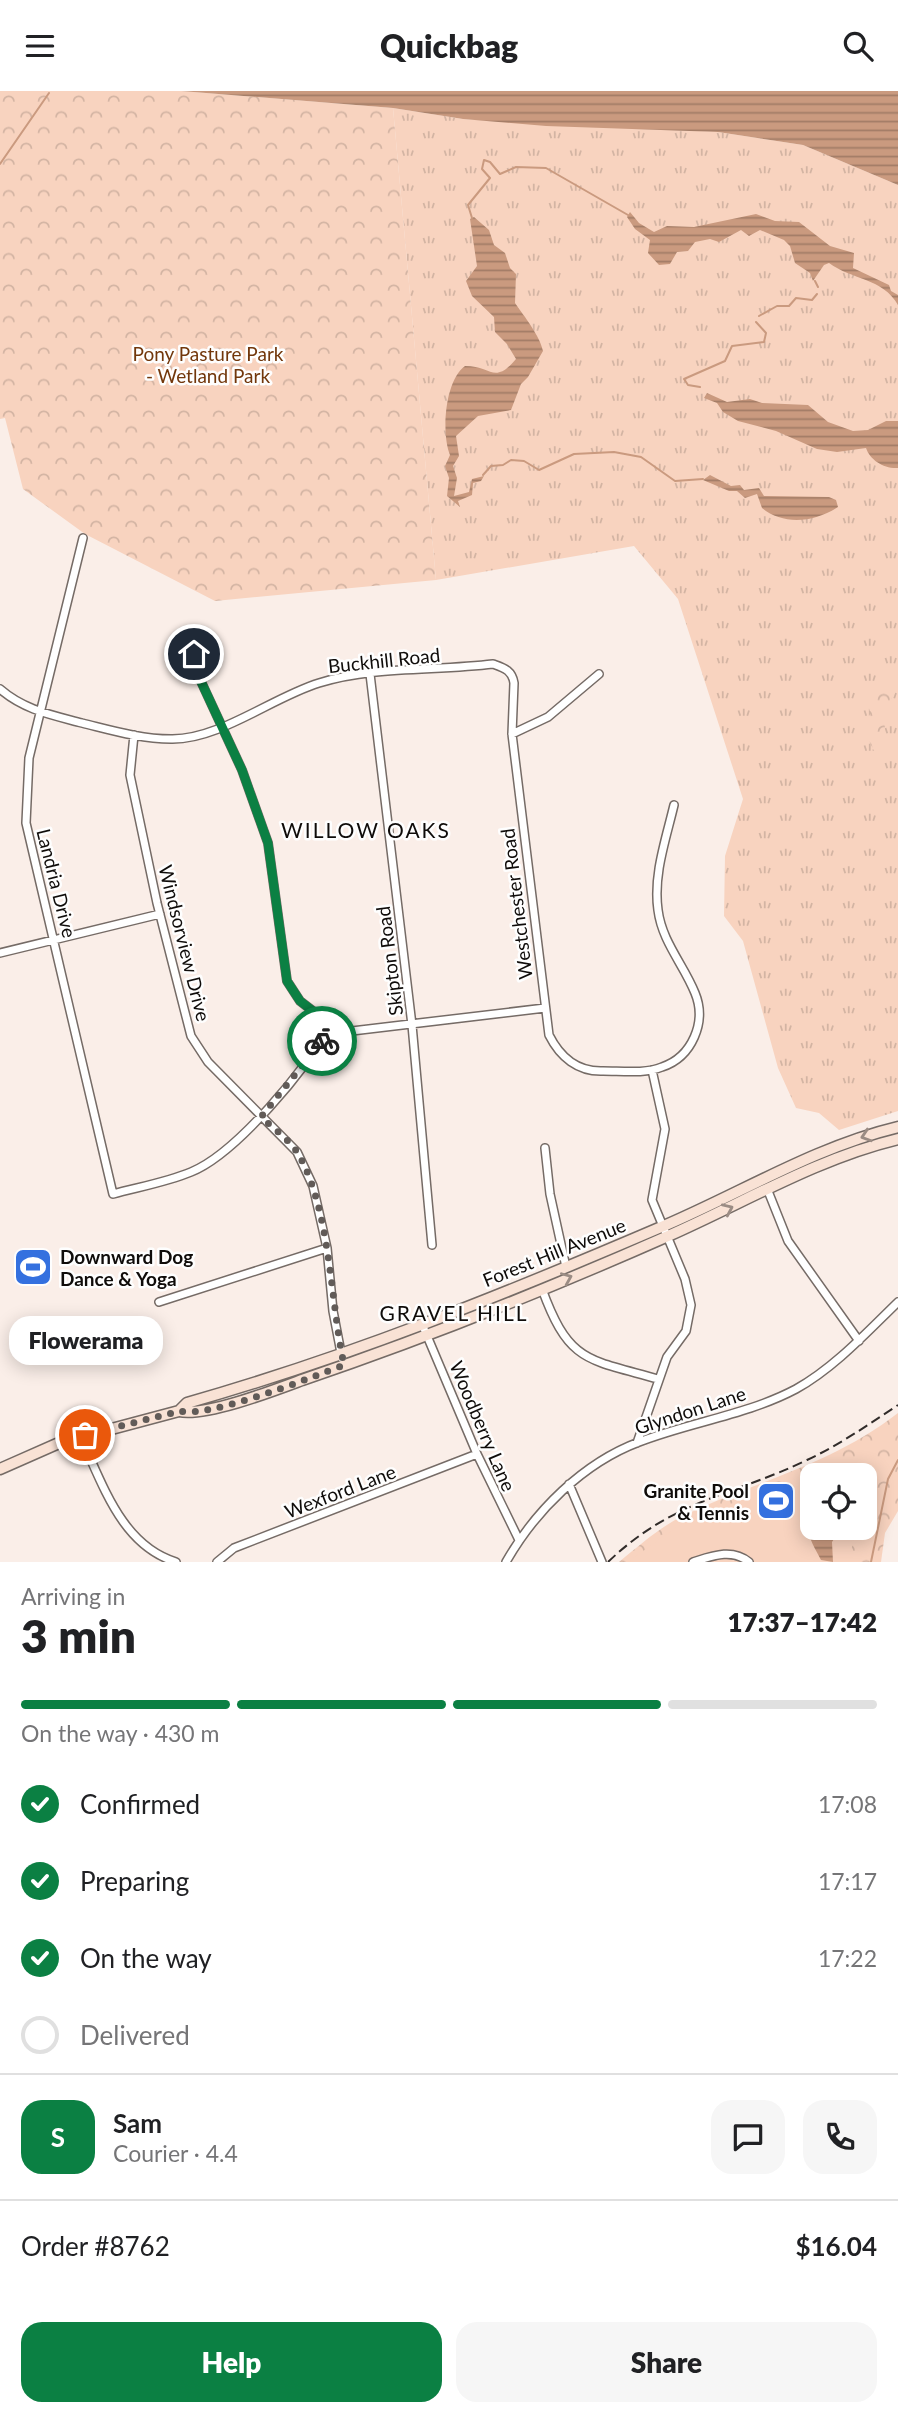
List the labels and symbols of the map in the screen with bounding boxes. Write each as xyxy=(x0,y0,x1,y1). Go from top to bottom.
park label: Pony Pasture Park - Wetland Park xyxy=(133,342,284,387)
pin xyxy=(164,624,224,684)
street label: Buckhill Road xyxy=(327,643,441,677)
district label: WILLOW OAKS xyxy=(281,817,451,842)
street label: Landria Drive xyxy=(32,826,82,940)
street label: Westchester Road xyxy=(495,827,537,981)
street label: Windsorview Drive xyxy=(154,862,216,1024)
street label: Skipton Road xyxy=(371,905,407,1017)
courier xyxy=(287,1006,357,1076)
one-way arrow xyxy=(861,1128,873,1142)
one-way arrow xyxy=(721,1203,733,1217)
street label: Forest Hill Avenue xyxy=(479,1213,629,1291)
place label: Downward Dog Dance & Yoga xyxy=(60,1245,193,1290)
sports icon: Downward Dog Dance & Yoga xyxy=(12,1246,54,1288)
one-way arrow xyxy=(560,1273,572,1287)
district label: GRAVEL HILL xyxy=(380,1300,528,1325)
callout: Flowerama xyxy=(8,1316,162,1365)
street label: Woodberry Lane xyxy=(445,1357,521,1495)
street label: Glyndon Lane xyxy=(632,1381,748,1439)
pin xyxy=(55,1405,115,1465)
street label: Wexford Lane xyxy=(281,1459,399,1523)
place label: Granite Pool & Tennis xyxy=(644,1479,749,1524)
sports icon: Granite Pool & Tennis xyxy=(755,1480,797,1522)

